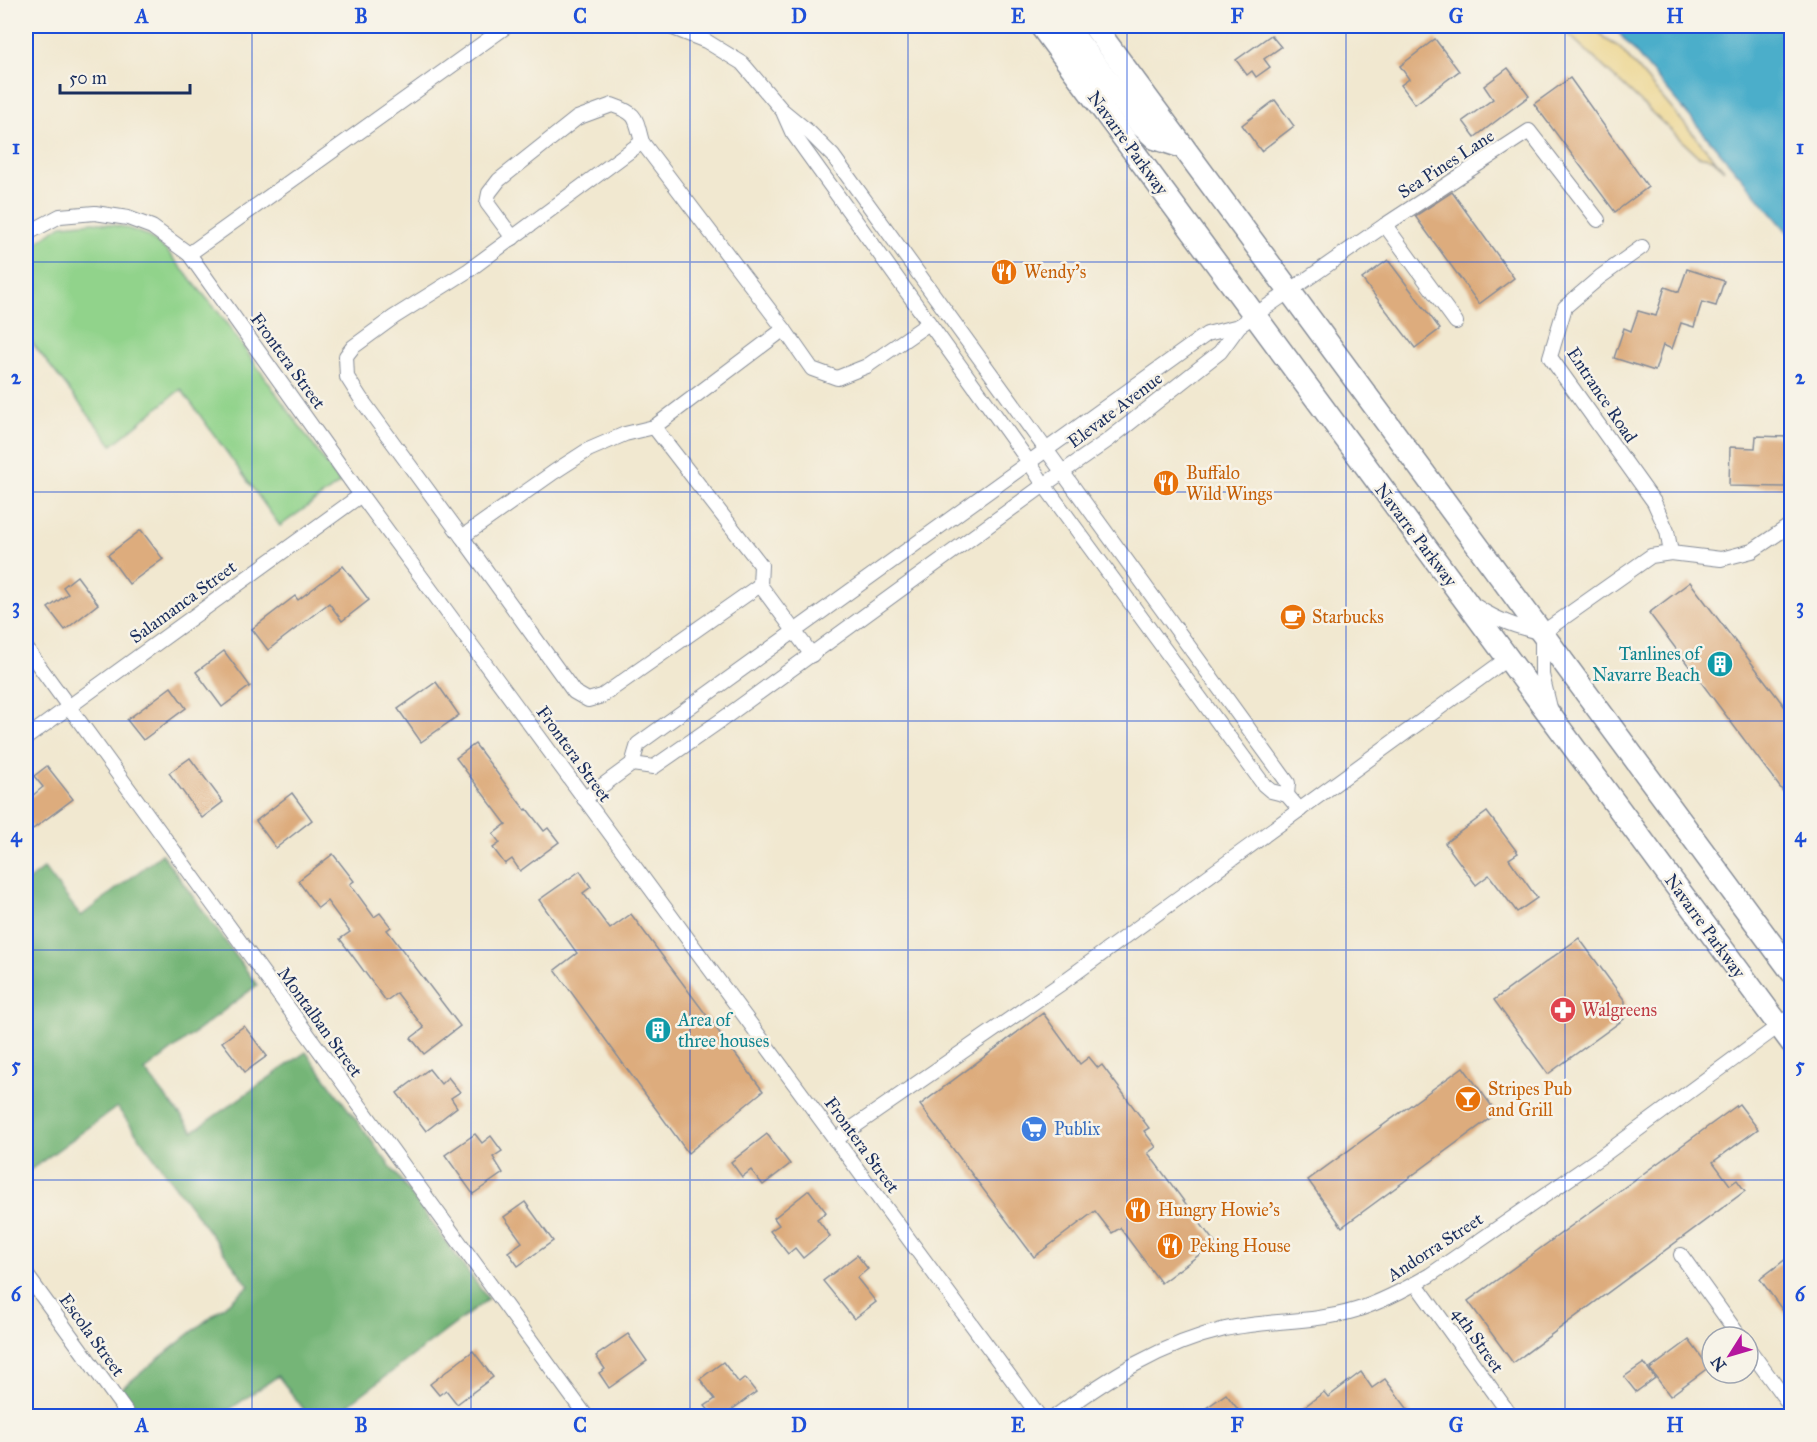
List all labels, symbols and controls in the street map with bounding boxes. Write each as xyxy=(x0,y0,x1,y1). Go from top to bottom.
text: A xyxy=(133,4,149,28)
text: B xyxy=(354,4,368,28)
text: C xyxy=(573,4,587,28)
text: D xyxy=(791,4,807,28)
text: E xyxy=(1011,4,1026,28)
text: F xyxy=(1230,4,1244,28)
text: G xyxy=(1449,4,1464,28)
text: H xyxy=(1666,4,1684,28)
scale bar xyxy=(60,57,190,95)
text: 50 m xyxy=(69,67,107,89)
street label: Navarre Parkway xyxy=(1083,87,1173,200)
street label: Sea Pines Lane xyxy=(1394,125,1498,203)
text: 1 xyxy=(12,135,20,159)
text: 1 xyxy=(1796,135,1804,159)
restaurant icon: Wendy's xyxy=(989,257,1019,287)
place label: Wendy's xyxy=(1024,261,1086,283)
street label: Frontera Street xyxy=(246,309,331,414)
street label: Entrance Road xyxy=(1562,343,1642,447)
text: 2 xyxy=(11,365,22,389)
text: 2 xyxy=(1795,365,1806,389)
street label: Elevate Avenue xyxy=(1063,367,1167,453)
place label: Buffalo Wild Wings xyxy=(1186,462,1273,506)
restaurant icon: Buffalo Wild Wings xyxy=(1151,468,1181,498)
street label: Navarre Parkway xyxy=(1370,479,1462,591)
street label: Salamanca Street xyxy=(125,556,241,648)
text: 3 xyxy=(12,594,20,619)
text: 3 xyxy=(1796,594,1804,619)
cafe icon: Starbucks xyxy=(1278,602,1308,632)
place label: Starbucks xyxy=(1312,606,1384,628)
place label: Tanlines of Navarre Beach xyxy=(1592,643,1703,686)
building icon: Tanlines of Navarre Beach xyxy=(1705,649,1735,679)
street label: Frontera Street xyxy=(532,702,617,807)
text: 4 xyxy=(10,823,22,848)
text: 4 xyxy=(1794,823,1806,848)
street label: Navarre Parkway xyxy=(1660,870,1750,983)
street label: Montalban Street xyxy=(273,963,368,1082)
pharmacy icon: Walgreens xyxy=(1548,995,1578,1025)
place label: Walgreens xyxy=(1582,999,1657,1022)
place label: Area of three houses xyxy=(677,1009,769,1052)
building icon: Area of three houses xyxy=(643,1015,673,1045)
text: 5 xyxy=(11,1053,21,1077)
text: 5 xyxy=(1795,1053,1805,1077)
place label: Stripes Pub and Grill xyxy=(1488,1078,1572,1121)
bar icon: Stripes Pub and Grill xyxy=(1453,1084,1483,1114)
street label: Frontera Street xyxy=(820,1093,905,1198)
supermarket icon: Publix xyxy=(1019,1114,1049,1144)
place label: Publix xyxy=(1054,1118,1100,1140)
restaurant icon: Hungry Howie's xyxy=(1123,1195,1153,1225)
place label: Hungry Howie's xyxy=(1158,1199,1280,1222)
street label: Andorra Street xyxy=(1382,1208,1488,1287)
restaurant icon: Peking House xyxy=(1155,1231,1185,1261)
place label: Peking House xyxy=(1190,1235,1291,1258)
text: 6 xyxy=(11,1282,23,1306)
text: 6 xyxy=(1795,1282,1807,1306)
street label: Escola Street xyxy=(55,1289,130,1381)
street label: 4th Street xyxy=(1447,1303,1509,1378)
north arrow xyxy=(1700,1325,1760,1385)
text: N xyxy=(1706,1352,1730,1375)
text: A xyxy=(133,1413,149,1437)
text: B xyxy=(354,1413,368,1437)
text: C xyxy=(573,1413,587,1437)
text: D xyxy=(791,1413,807,1437)
text: E xyxy=(1011,1413,1026,1437)
text: F xyxy=(1230,1413,1244,1437)
text: G xyxy=(1449,1413,1464,1437)
text: H xyxy=(1666,1413,1684,1437)

